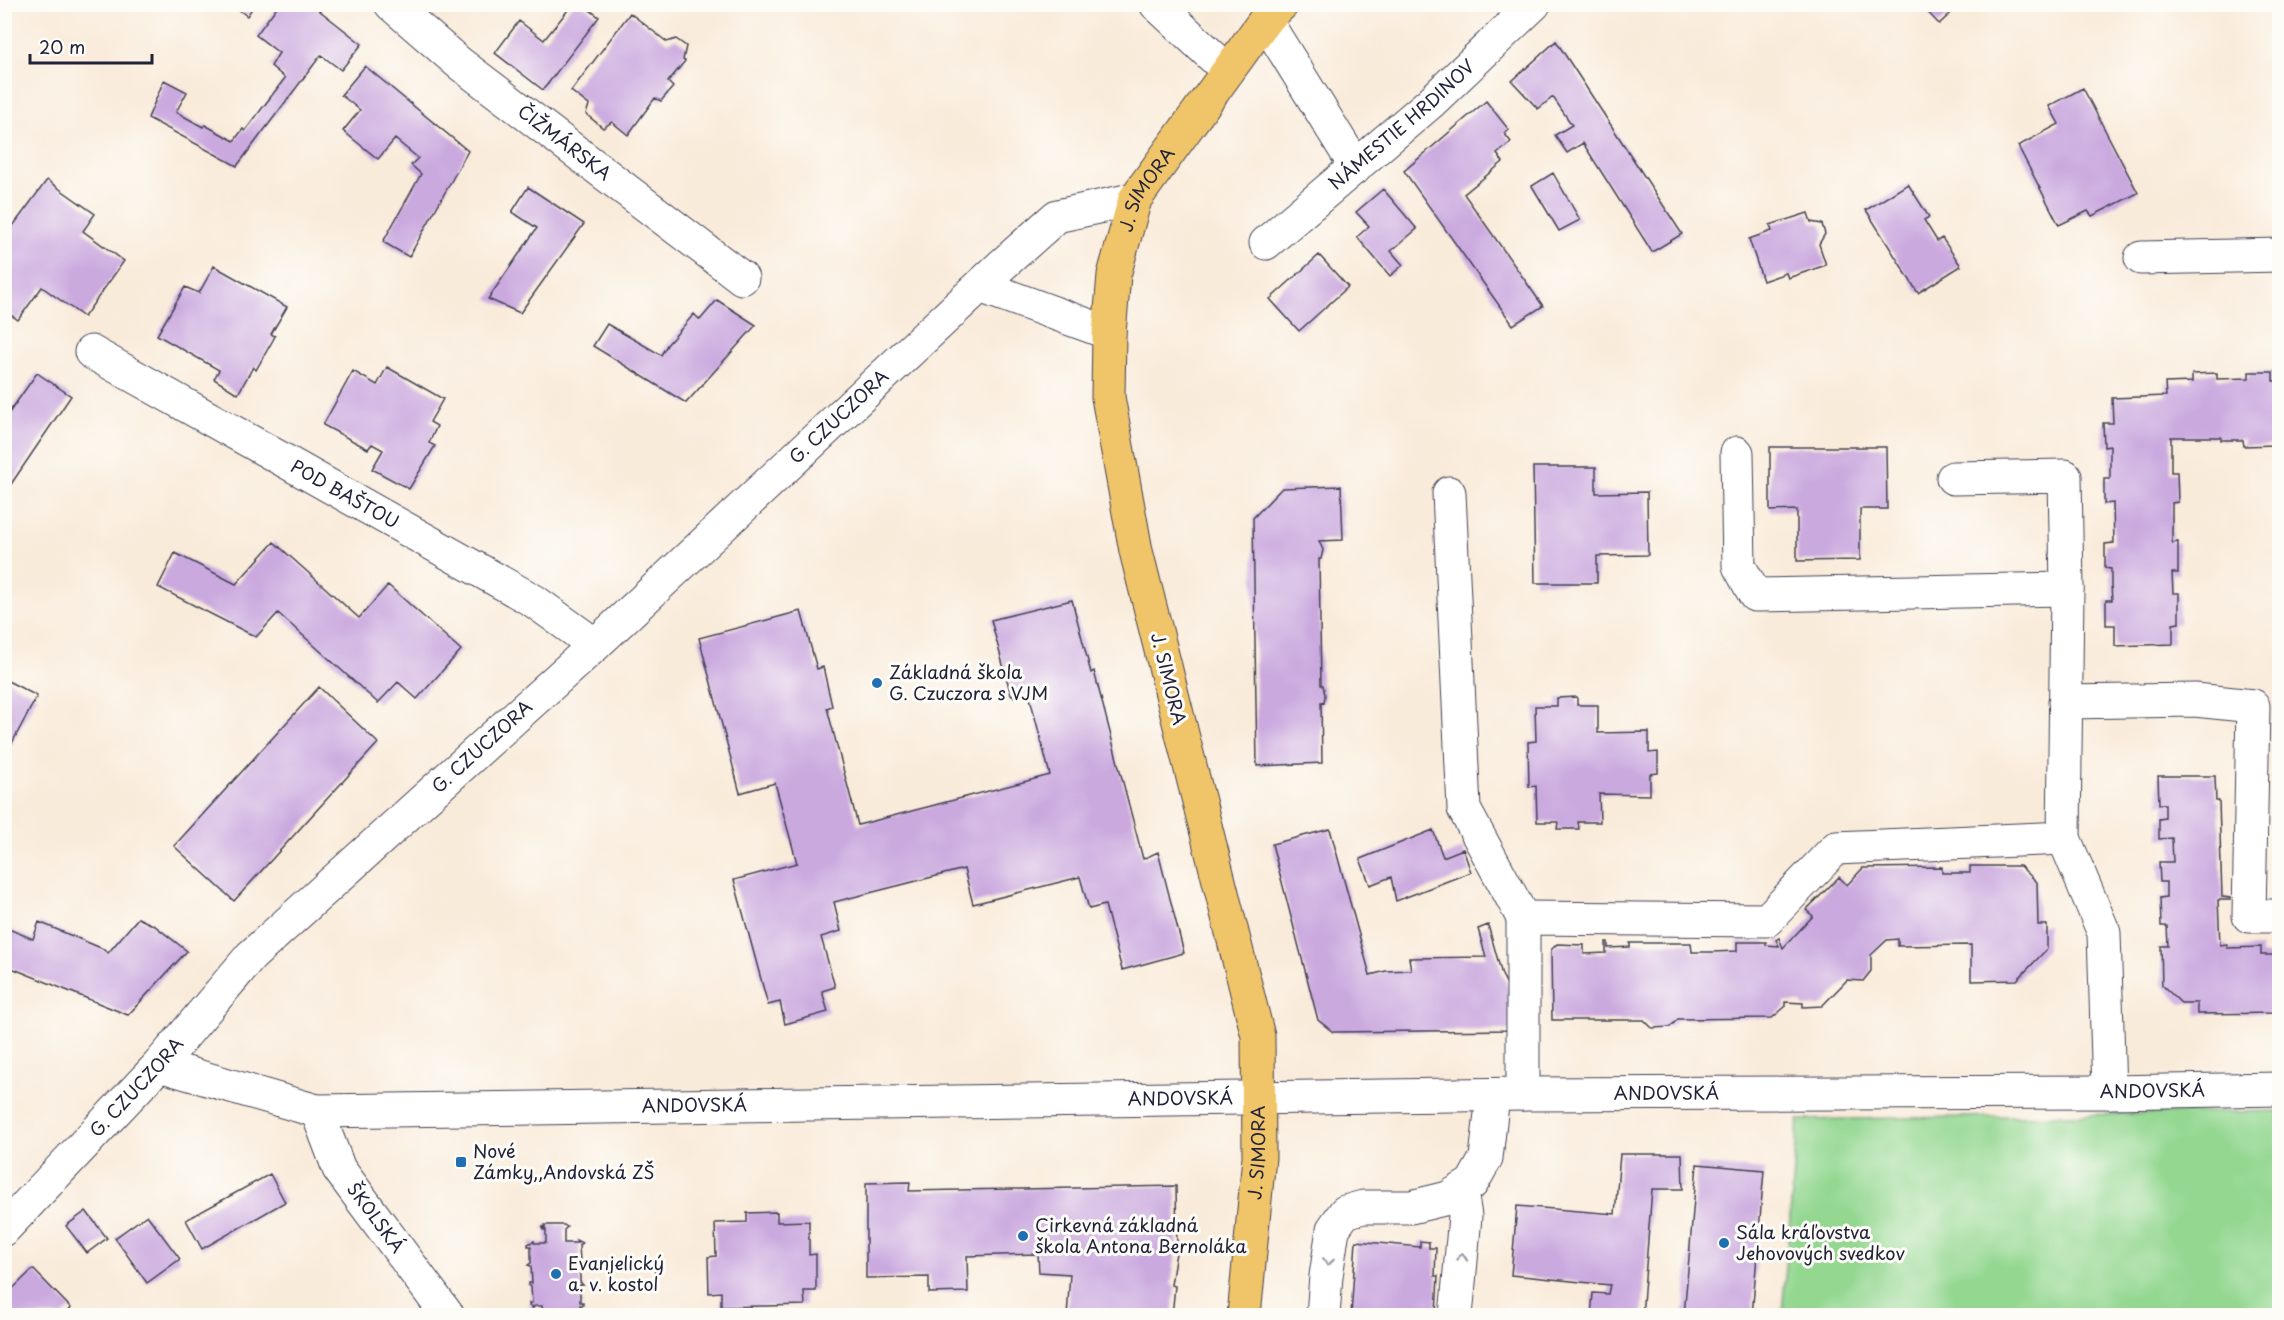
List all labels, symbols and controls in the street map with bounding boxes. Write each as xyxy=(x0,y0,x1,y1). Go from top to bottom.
scale bar xyxy=(30,27,152,65)
text: 20 m xyxy=(39,33,85,60)
street label: NÁMESTIE HRDINOV xyxy=(1322,52,1480,196)
street label: ČIŽMÁRSKA xyxy=(513,97,617,186)
street label: J. SIMORA xyxy=(1112,141,1181,235)
street label: G. CZUCZORA xyxy=(782,362,894,469)
street label: POD BAŠTOU xyxy=(286,452,404,534)
street label: J. SIMORA xyxy=(1145,630,1194,728)
place label: Základná škola G. Czuczora s VJM xyxy=(889,658,1048,706)
marker: Základná škola G. Czuczora s VJM xyxy=(870,676,884,690)
street label: G. CZUCZORA xyxy=(425,693,538,799)
street label: G. CZUCZORA xyxy=(83,1031,189,1143)
street label: ANDOVSKÁ xyxy=(2100,1075,2205,1104)
street label: ANDOVSKÁ xyxy=(1614,1078,1719,1106)
street label: ANDOVSKÁ xyxy=(1127,1083,1233,1112)
street label: ANDOVSKÁ xyxy=(642,1090,747,1118)
street label: J. SIMORA xyxy=(1240,1105,1271,1201)
place label: Nové Zámky,,Andovská ZŠ xyxy=(473,1137,655,1185)
marker: Nové Zámky,,Andovská ZŠ xyxy=(454,1155,468,1169)
street label: ŠKOLSKÁ xyxy=(341,1176,412,1258)
place label: Cirkevná základná škola Antona Bernoláka xyxy=(1035,1211,1247,1259)
place label: Sála kráľovstva Jehovových svedkov xyxy=(1736,1218,1905,1266)
marker: Cirkevná základná škola Antona Bernoláka xyxy=(1016,1229,1030,1243)
marker: Sála kráľovstva Jehovových svedkov xyxy=(1717,1236,1731,1250)
place label: Evanjelický a. v. kostol xyxy=(568,1249,664,1297)
one-way arrow xyxy=(1455,1253,1468,1262)
one-way arrow xyxy=(1322,1256,1335,1266)
marker: Evanjelický a. v. kostol xyxy=(549,1267,563,1281)

